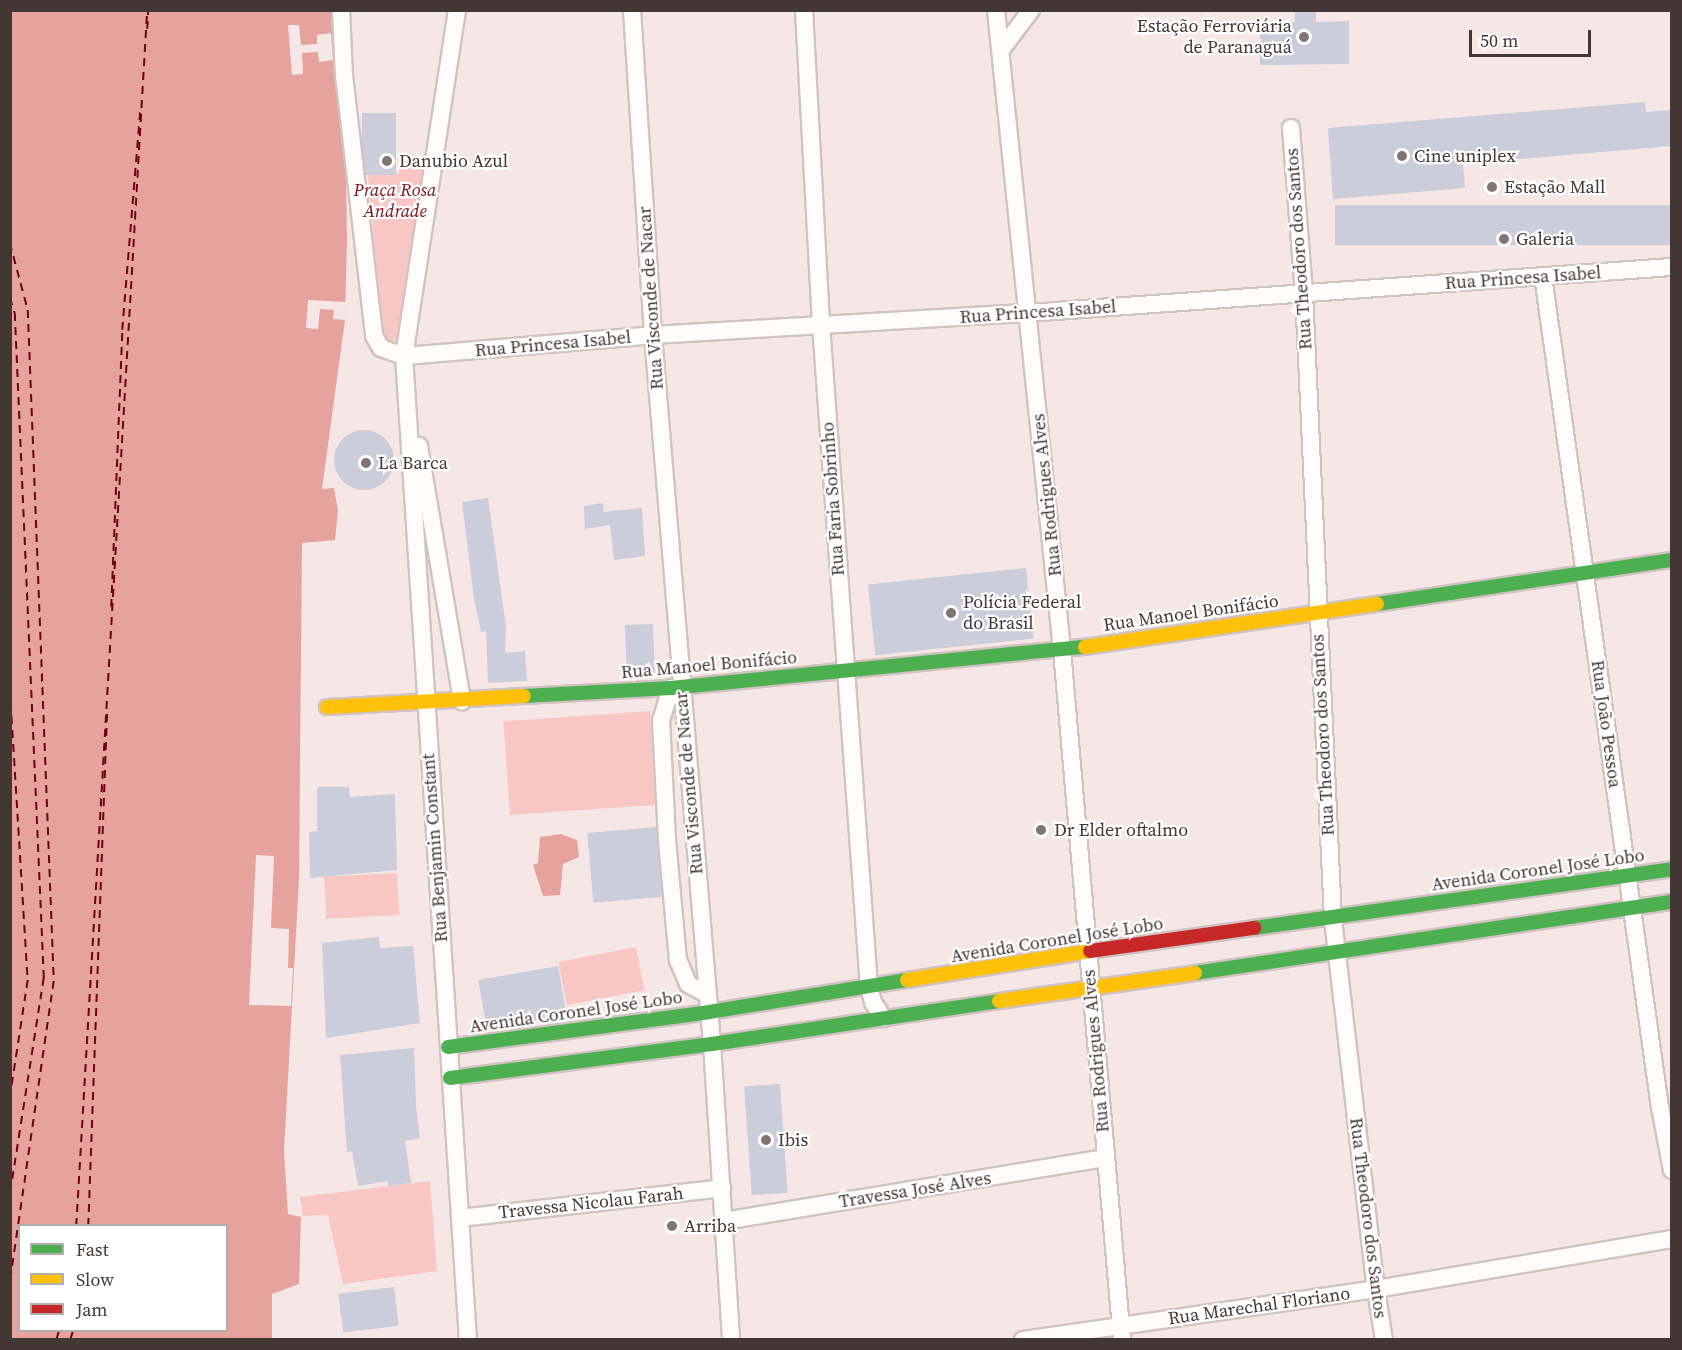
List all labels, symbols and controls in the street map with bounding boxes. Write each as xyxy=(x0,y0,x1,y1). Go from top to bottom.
place label: Estação Ferroviária de Paranaguá xyxy=(1137,16,1292,58)
scale bar xyxy=(1472,18,1594,56)
text: 50 m xyxy=(1480,28,1518,53)
marker: Estação Ferroviária de Paranaguá xyxy=(1297,30,1311,44)
place label: Cine uniplex xyxy=(1414,145,1516,167)
street label: Rua Theodoro dos Santos xyxy=(1281,147,1317,351)
marker: Cine uniplex xyxy=(1395,149,1409,163)
place label: Danubio Azul xyxy=(399,150,508,172)
marker: Danubio Azul xyxy=(380,154,394,168)
place label: Estação Mall xyxy=(1504,176,1605,198)
park label: Praça Rosa Andrade xyxy=(354,180,436,222)
marker: Estação Mall xyxy=(1485,180,1499,194)
street label: Rua Visconde de Nacar xyxy=(634,205,668,391)
place label: Galeria xyxy=(1516,228,1574,250)
marker: Galeria xyxy=(1497,232,1511,246)
street label: Rua Princesa Isabel xyxy=(1444,262,1602,294)
street label: Rua Princesa Isabel xyxy=(959,296,1117,328)
street label: Rua Princesa Isabel xyxy=(474,326,632,362)
street label: Rua Rodrigues Alves xyxy=(1028,412,1066,578)
street label: Rua Faria Sobrinho xyxy=(817,421,849,577)
place label: La Barca xyxy=(378,452,448,474)
marker: La Barca xyxy=(359,456,373,470)
street label: Rua Manoel Bonifácio xyxy=(1102,590,1280,636)
place label: Polícia Federal do Brasil xyxy=(963,592,1081,634)
marker: Polícia Federal do Brasil xyxy=(944,606,958,620)
street label: Rua Theodoro dos Santos xyxy=(1307,633,1339,837)
street label: Rua Manoel Bonifácio xyxy=(620,647,798,683)
street label: Rua João Pessoa xyxy=(1586,659,1626,789)
street label: Rua Visconde de Nacar xyxy=(670,690,708,876)
street label: Rua Benjamin Constant xyxy=(418,753,452,943)
place label: Dr Elder oftalmo xyxy=(1054,819,1188,841)
marker: Dr Elder oftalmo xyxy=(1032,821,1050,839)
street label: Avenida Coronel José Lobo xyxy=(1430,844,1646,896)
street label: Avenida Coronel José Lobo xyxy=(949,913,1165,967)
street label: Rua Rodrigues Alves xyxy=(1078,969,1114,1133)
street label: Avenida Coronel José Lobo xyxy=(468,986,684,1038)
street label: Rua Theodoro dos Santos xyxy=(1345,1116,1391,1320)
place label: Ibis xyxy=(778,1129,808,1151)
marker: Ibis xyxy=(759,1133,773,1147)
street label: Travessa José Alves xyxy=(837,1167,993,1213)
street label: Travessa Nicolau Farah xyxy=(498,1183,684,1223)
place label: Arriba xyxy=(684,1215,736,1237)
marker: Arriba xyxy=(665,1219,679,1233)
legend xyxy=(18,1224,228,1332)
text: Fast xyxy=(76,1237,109,1262)
text: Slow xyxy=(76,1267,114,1292)
street label: Rua Marechal Floriano xyxy=(1167,1283,1351,1329)
text: Jam xyxy=(76,1297,108,1322)

